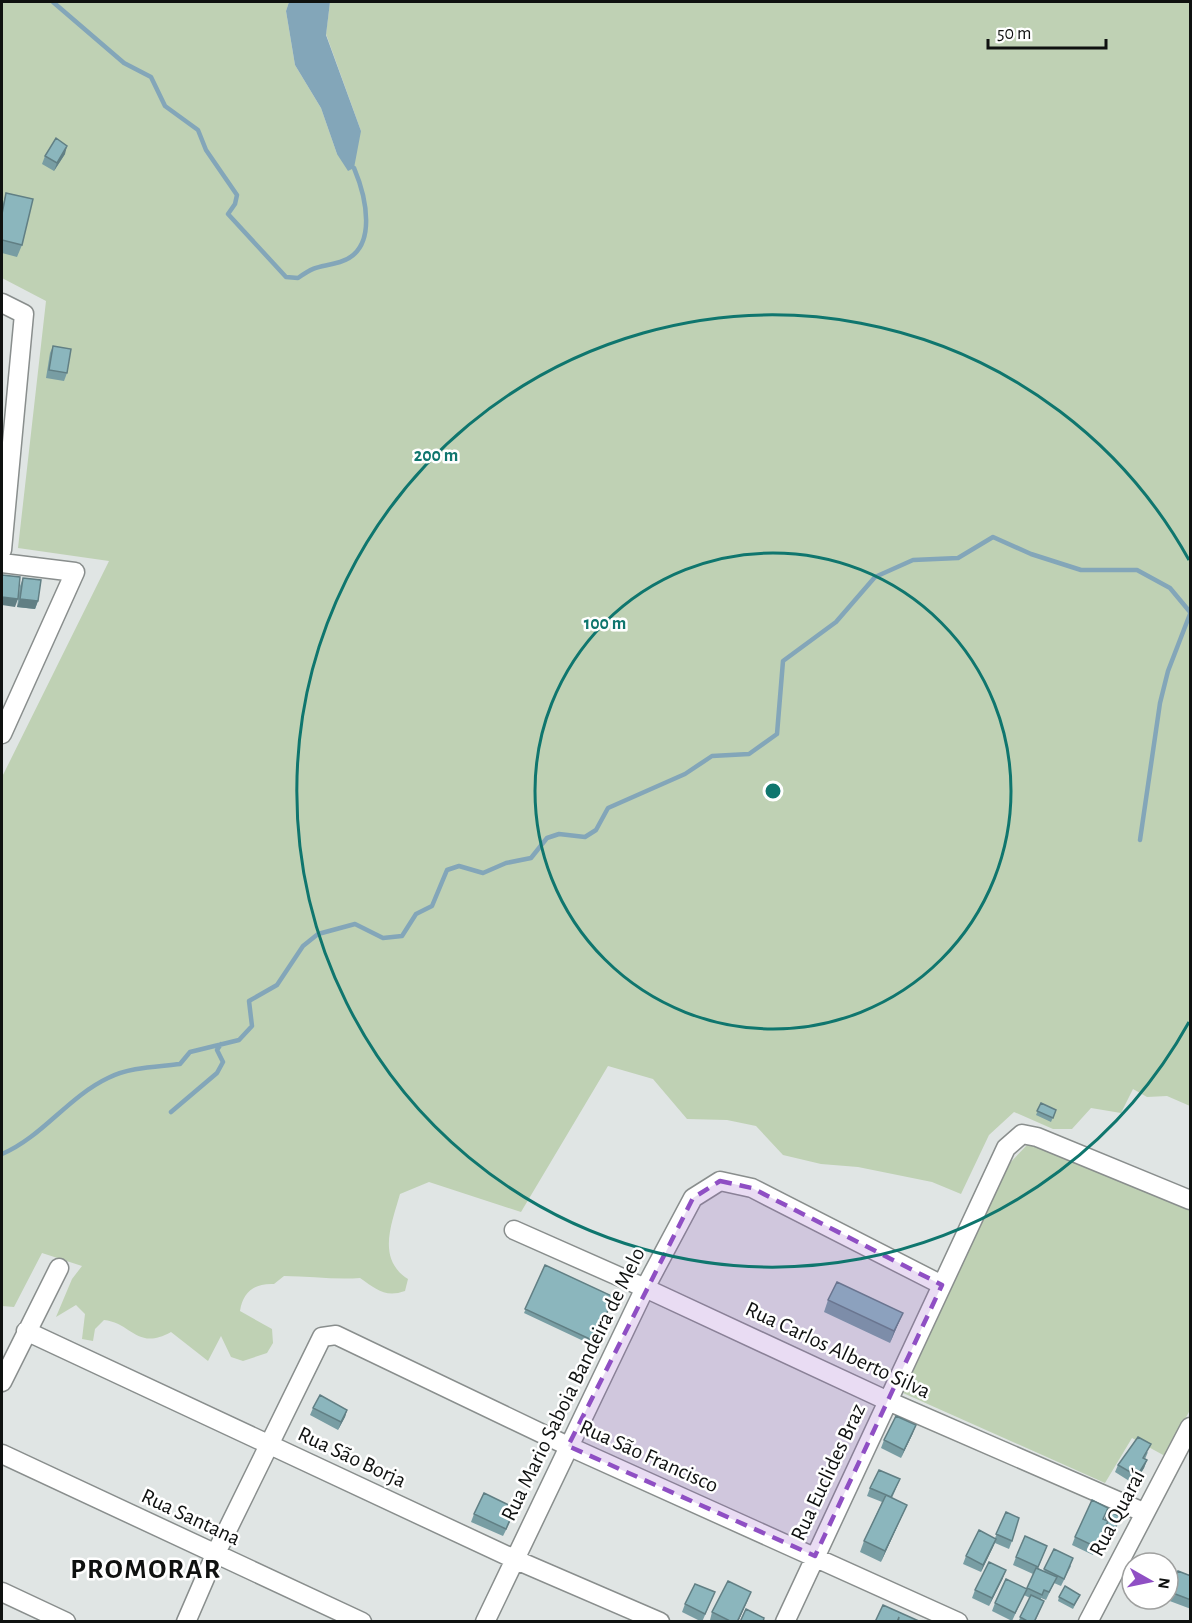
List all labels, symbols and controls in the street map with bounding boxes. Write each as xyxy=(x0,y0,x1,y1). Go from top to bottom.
scale bar xyxy=(988,12,1106,50)
text: 50 m xyxy=(997,25,1031,43)
text: 200 m xyxy=(414,447,458,465)
text: 100 m xyxy=(584,615,626,633)
centre of rings xyxy=(763,781,783,801)
street label: Rua Mario Saboia Bandeira de Melo xyxy=(497,1244,649,1524)
street label: Rua Carlos Alberto Silva xyxy=(742,1297,934,1403)
street label: Rua Euclides Braz xyxy=(787,1400,869,1544)
street label: Rua São Francisco xyxy=(576,1416,722,1496)
street label: Rua São Borja xyxy=(295,1422,409,1492)
street label: Rua Quaraí xyxy=(1085,1466,1149,1560)
street label: Rua Santana xyxy=(138,1485,244,1549)
north arrow xyxy=(1120,1551,1180,1611)
district label: PROMORAR xyxy=(70,1556,222,1584)
text: N xyxy=(1155,1576,1173,1590)

